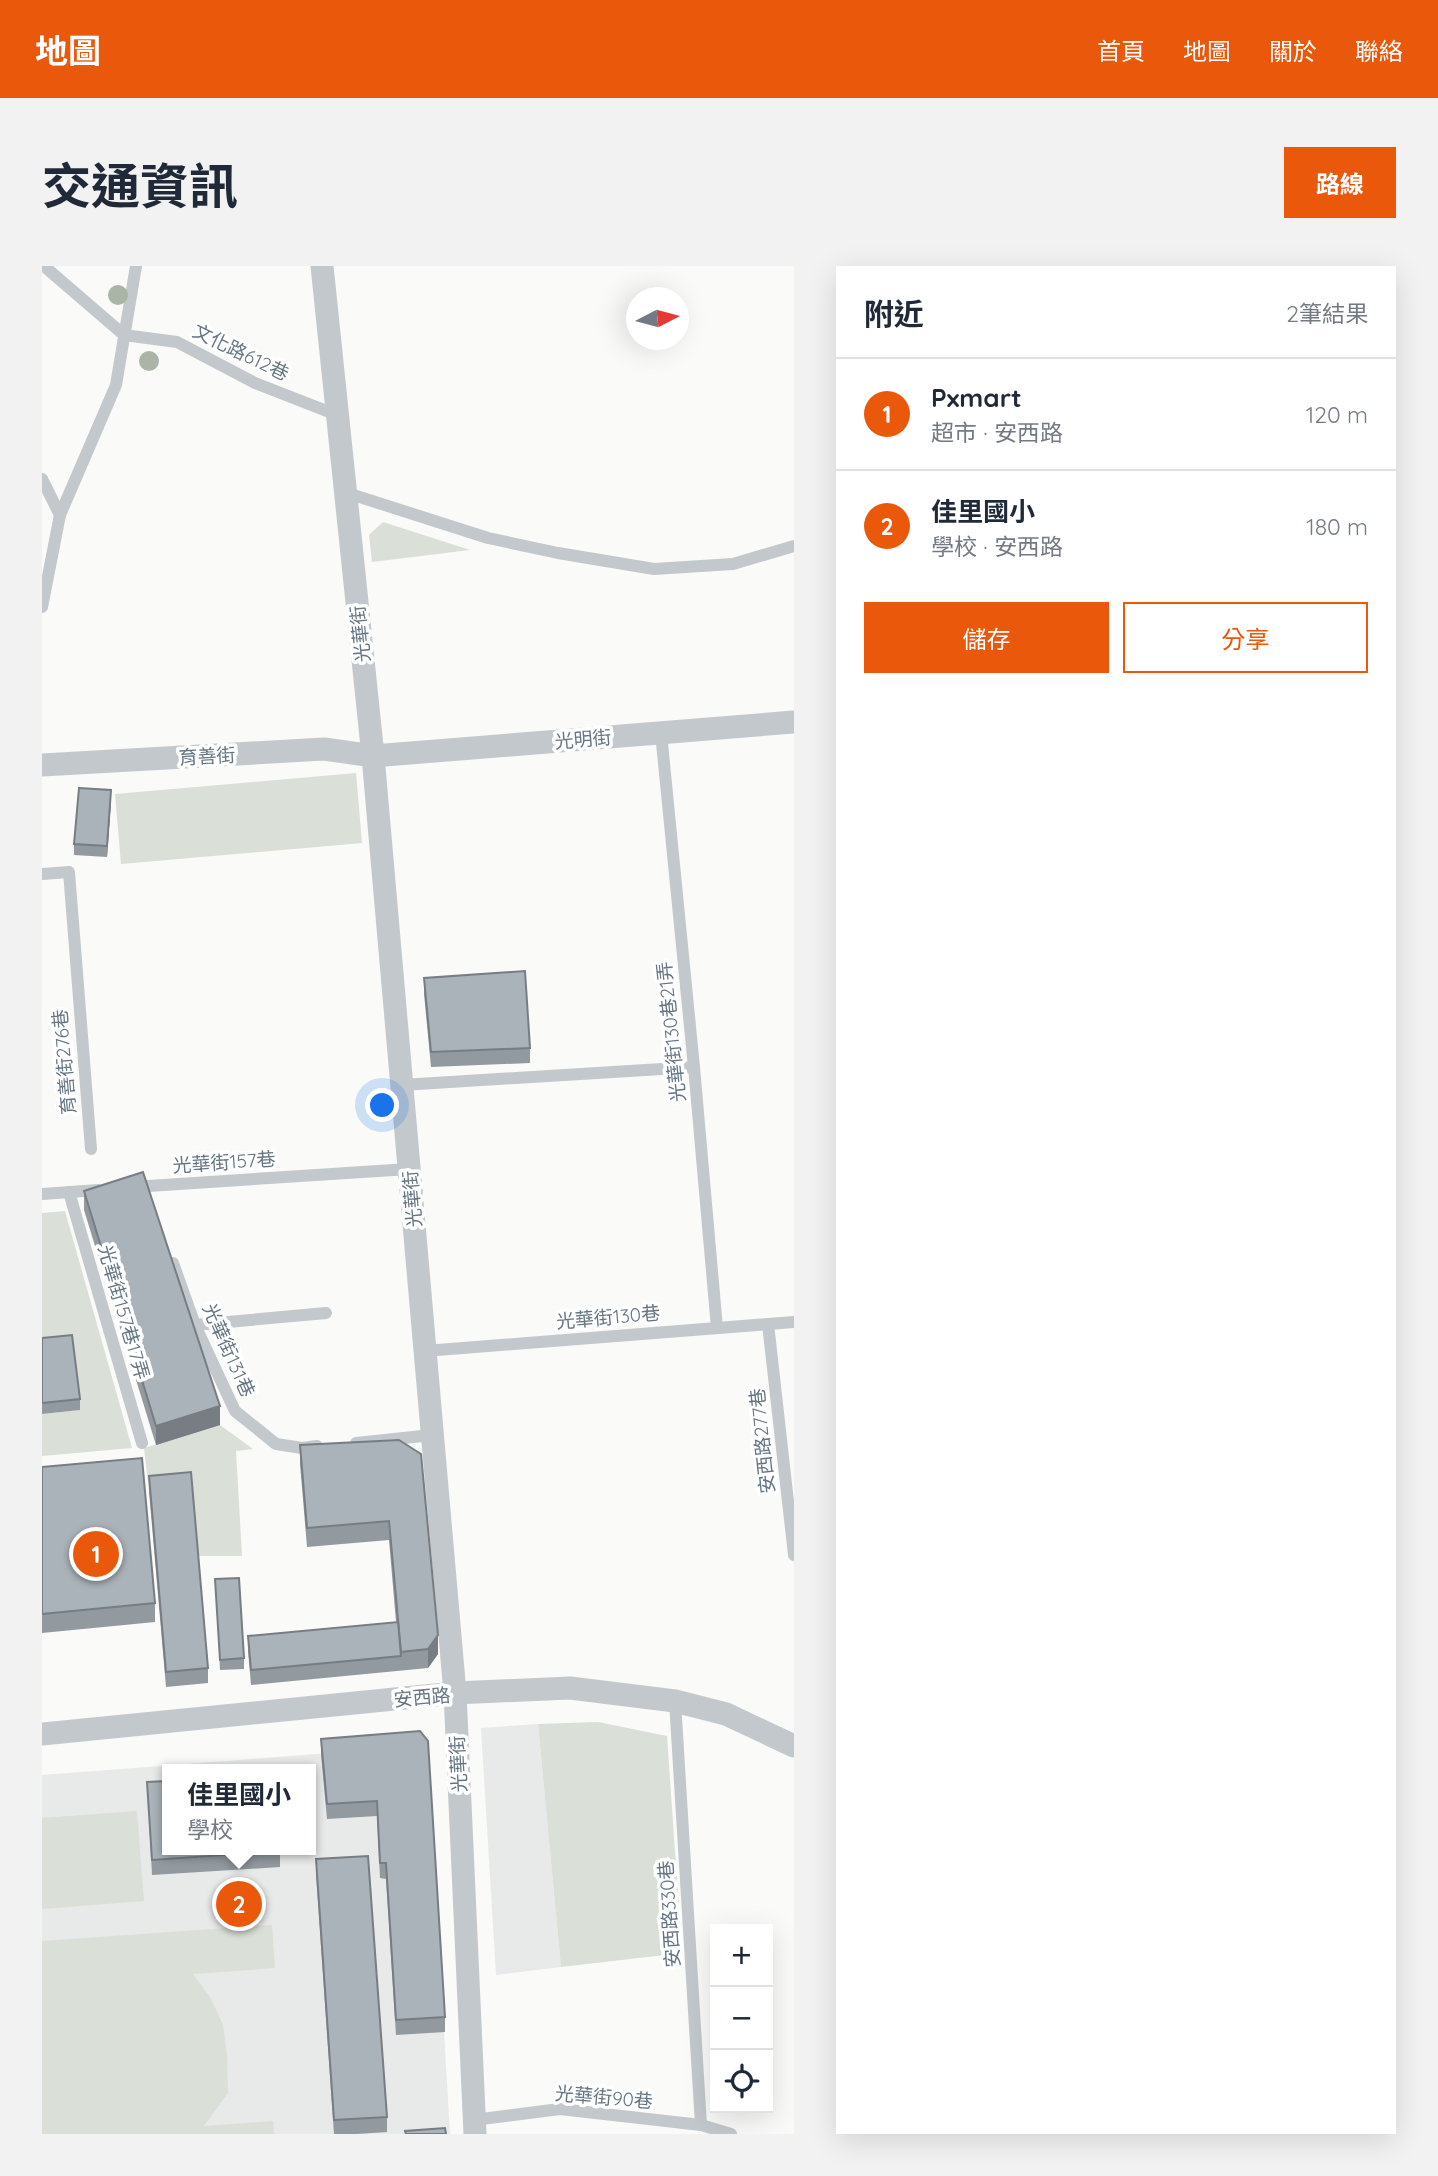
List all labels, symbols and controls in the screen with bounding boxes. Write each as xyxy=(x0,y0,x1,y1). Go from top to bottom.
text: 地圖 xyxy=(35,30,101,71)
text: 首頁 xyxy=(1097,36,1145,66)
text: 地圖 xyxy=(1183,36,1231,66)
text: 關於 xyxy=(1269,36,1317,66)
text: 聯絡 xyxy=(1355,36,1403,66)
button: 路線 xyxy=(1284,147,1396,218)
text: 交通資訊 xyxy=(42,155,238,216)
north arrow xyxy=(626,287,689,350)
text: 附近 xyxy=(864,295,924,333)
text: 2筆結果 xyxy=(1286,299,1368,328)
street label: 文化路612巷 xyxy=(189,318,293,386)
text: Pxmart xyxy=(931,381,1022,414)
text: 1 xyxy=(883,400,891,429)
text: 120 m xyxy=(1306,400,1368,429)
text: 超市 · 安西路 xyxy=(931,418,1063,447)
text: 佳里國小 xyxy=(931,495,1035,528)
text: 2 xyxy=(880,512,894,541)
text: 180 m xyxy=(1306,512,1368,541)
text: 學校 · 安西路 xyxy=(931,532,1063,561)
button: 儲存 xyxy=(864,602,1109,673)
button: 分享 xyxy=(1123,602,1368,673)
street label: 光華街 xyxy=(345,604,375,664)
street label: 光明街 xyxy=(554,725,612,753)
street label: 育善街 xyxy=(178,743,236,769)
street label: 光華街130巷21弄 xyxy=(652,961,690,1103)
street label: 育善街276巷 xyxy=(47,1008,81,1116)
your location xyxy=(365,1088,399,1122)
street label: 光華街157巷 xyxy=(172,1146,276,1178)
street label: 光華街 xyxy=(398,1170,426,1228)
street label: 光華街157巷17弄 xyxy=(93,1242,155,1382)
street label: 光華街131巷 xyxy=(198,1299,260,1401)
street label: 光華街130巷 xyxy=(555,1301,661,1333)
street label: 安西路277巷 xyxy=(745,1387,779,1495)
pin: 1 xyxy=(73,1528,119,1580)
street label: 安西路 xyxy=(393,1683,451,1711)
street label: 光華街 xyxy=(445,1735,471,1793)
popup xyxy=(162,1764,316,1855)
text: 佳里國小 xyxy=(187,1778,291,1811)
text: 學校 xyxy=(187,1815,233,1844)
street label: 安西路330巷 xyxy=(653,1860,685,1968)
pin: 2 xyxy=(216,1878,262,1930)
map controls xyxy=(710,1924,773,2113)
button: + xyxy=(710,1924,773,1987)
button: − xyxy=(710,1987,773,2050)
button: locate xyxy=(710,2050,773,2113)
street label: 光華街90巷 xyxy=(554,2081,654,2113)

